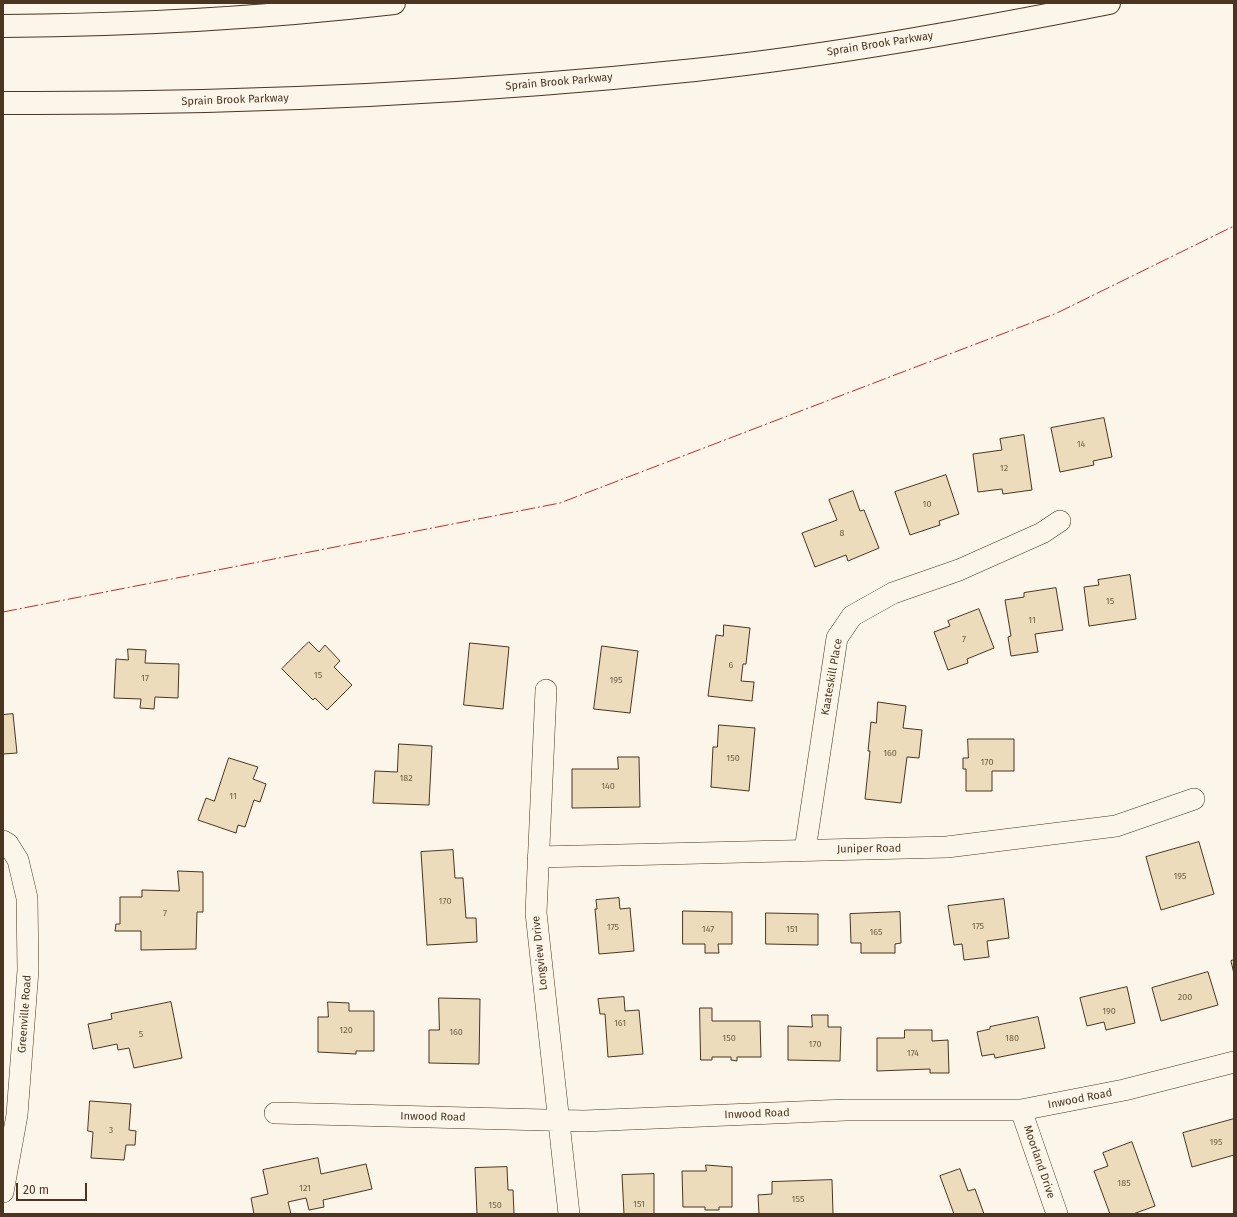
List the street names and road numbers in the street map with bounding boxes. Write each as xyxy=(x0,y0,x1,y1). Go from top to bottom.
street label: Sprain Brook Parkway xyxy=(826,29,934,59)
street label: Sprain Brook Parkway xyxy=(505,71,613,93)
street label: Sprain Brook Parkway xyxy=(181,92,289,108)
street label: Kaateskill Place xyxy=(819,638,845,716)
street label: Juniper Road xyxy=(837,842,901,856)
street label: Longview Drive xyxy=(530,915,550,991)
street label: Greenville Road xyxy=(16,974,34,1054)
street label: Inwood Road xyxy=(1047,1086,1113,1112)
street label: Inwood Road xyxy=(724,1106,790,1122)
street label: Inwood Road xyxy=(400,1110,466,1124)
street label: Moorland Drive xyxy=(1020,1124,1058,1200)

